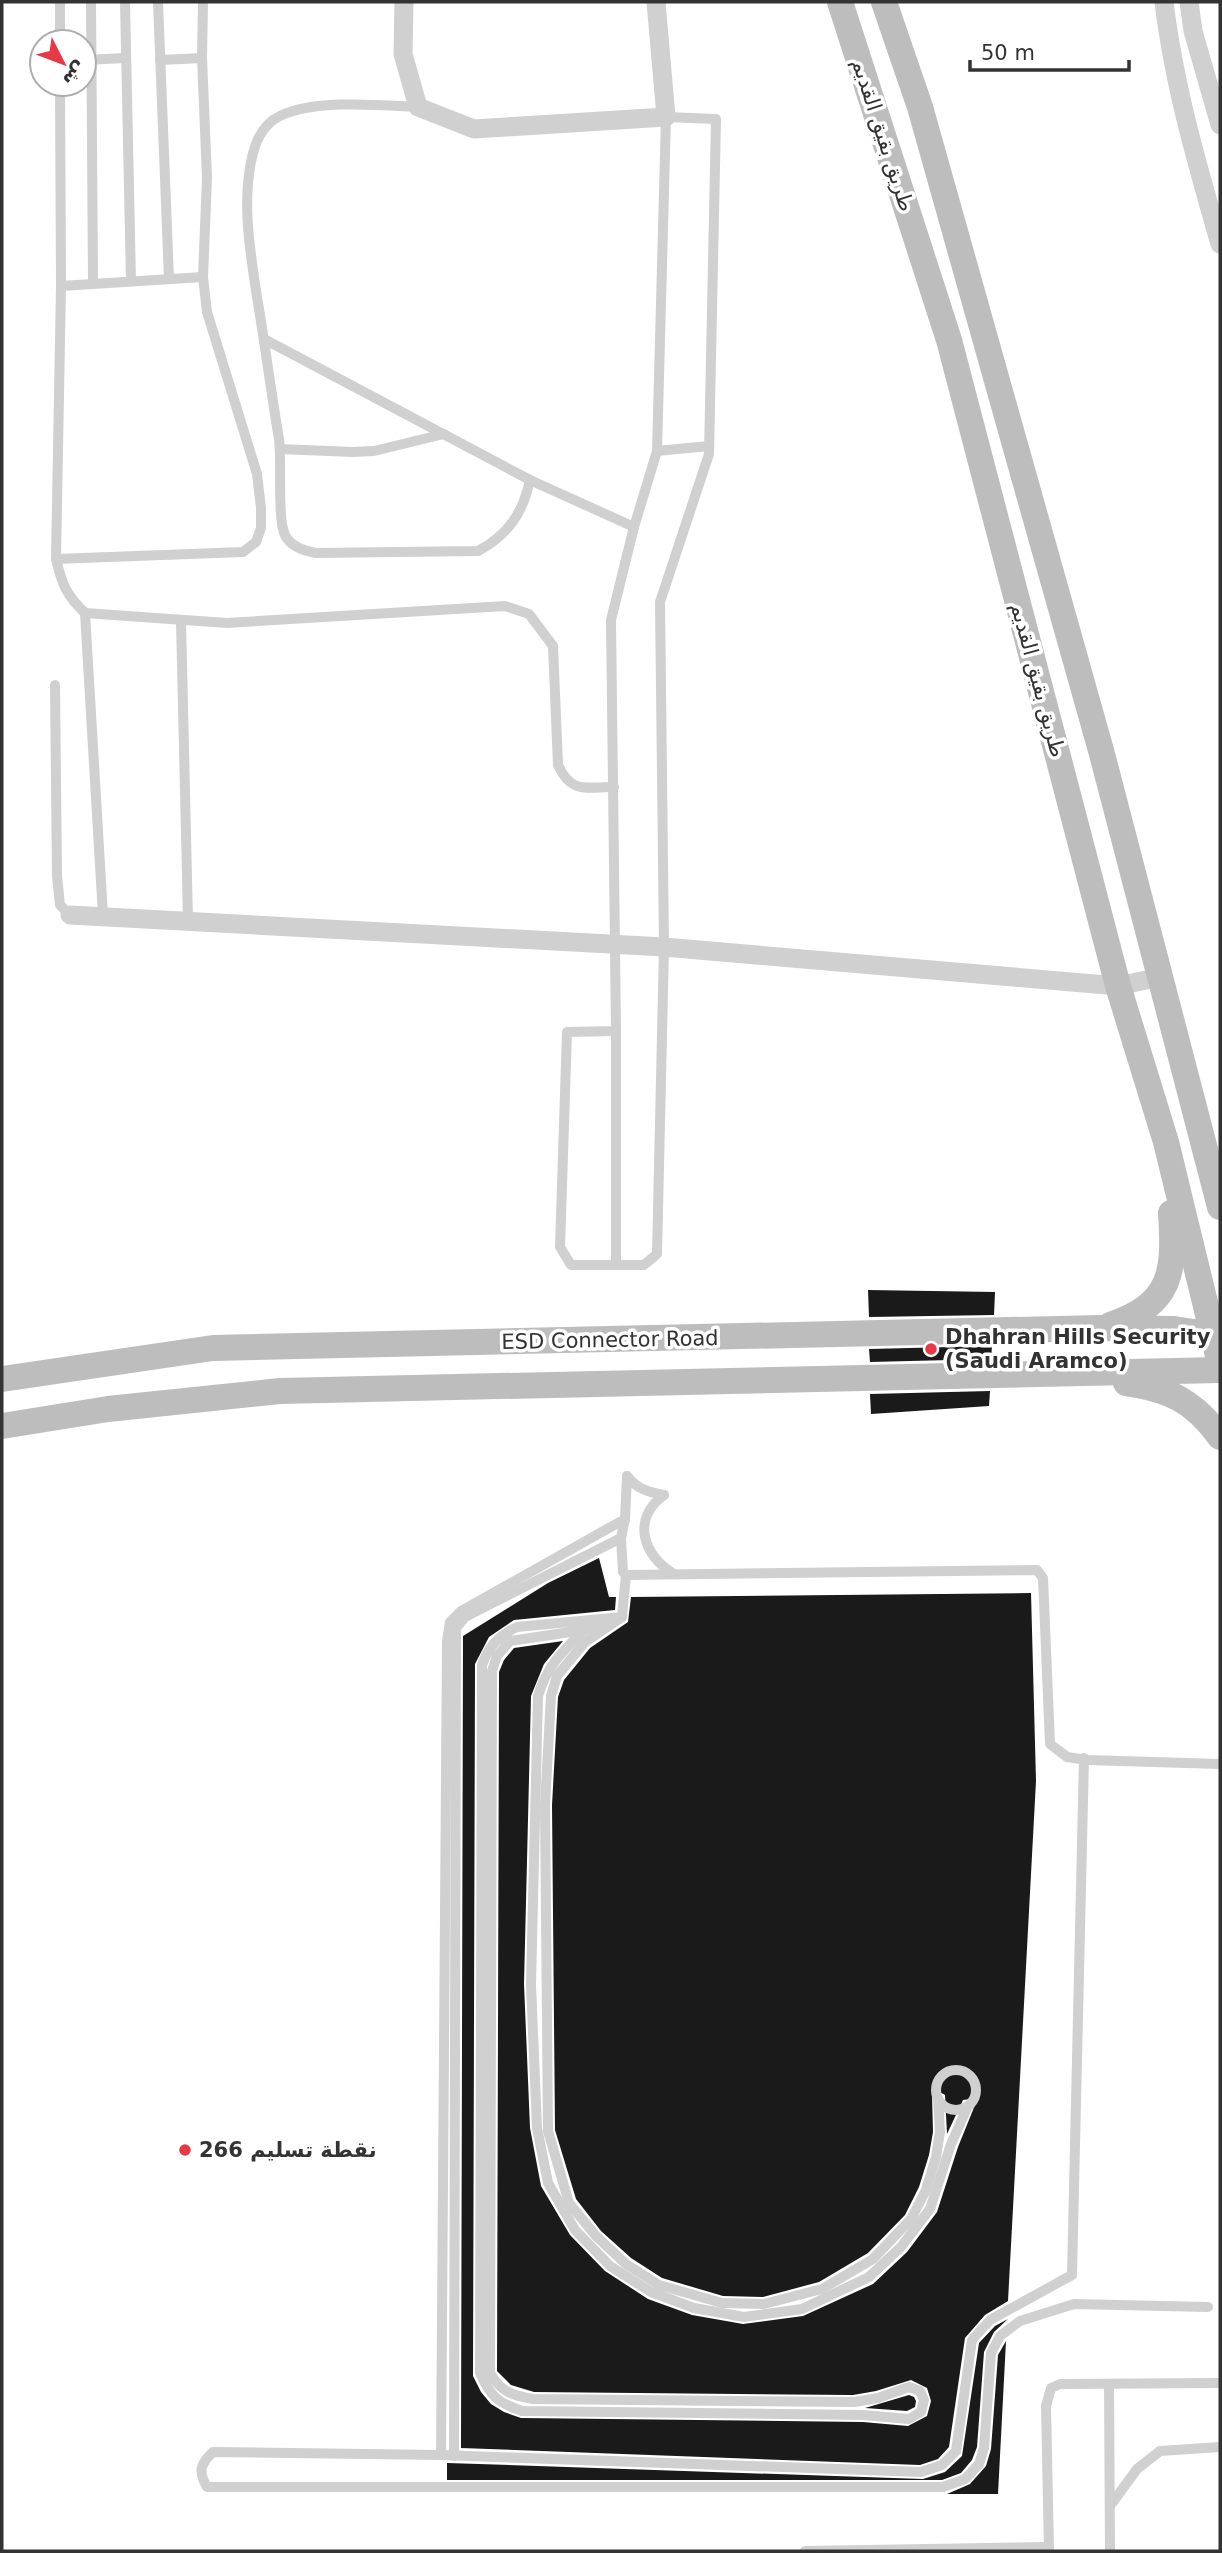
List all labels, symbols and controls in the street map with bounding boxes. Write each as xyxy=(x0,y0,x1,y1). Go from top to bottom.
north arrow xyxy=(28,28,98,98)
scale bar xyxy=(970,28,1129,72)
text: 50 m xyxy=(981,41,1035,65)
street label: طريق بقيق القديم xyxy=(846,56,919,215)
text: ش xyxy=(58,57,93,91)
street label: طريق بقيق القديم xyxy=(1005,600,1070,760)
place label: Dhahran Hills Security (Saudi Aramco) xyxy=(945,1325,1211,1373)
street label: ESD Connector Road xyxy=(501,1326,719,1354)
marker: Dhahran Hills Security (Saudi Aramco) xyxy=(923,1341,939,1357)
place label: نقطة تسليم 266 xyxy=(199,2138,377,2162)
marker: نقطة تسليم 266 xyxy=(177,2142,193,2158)

